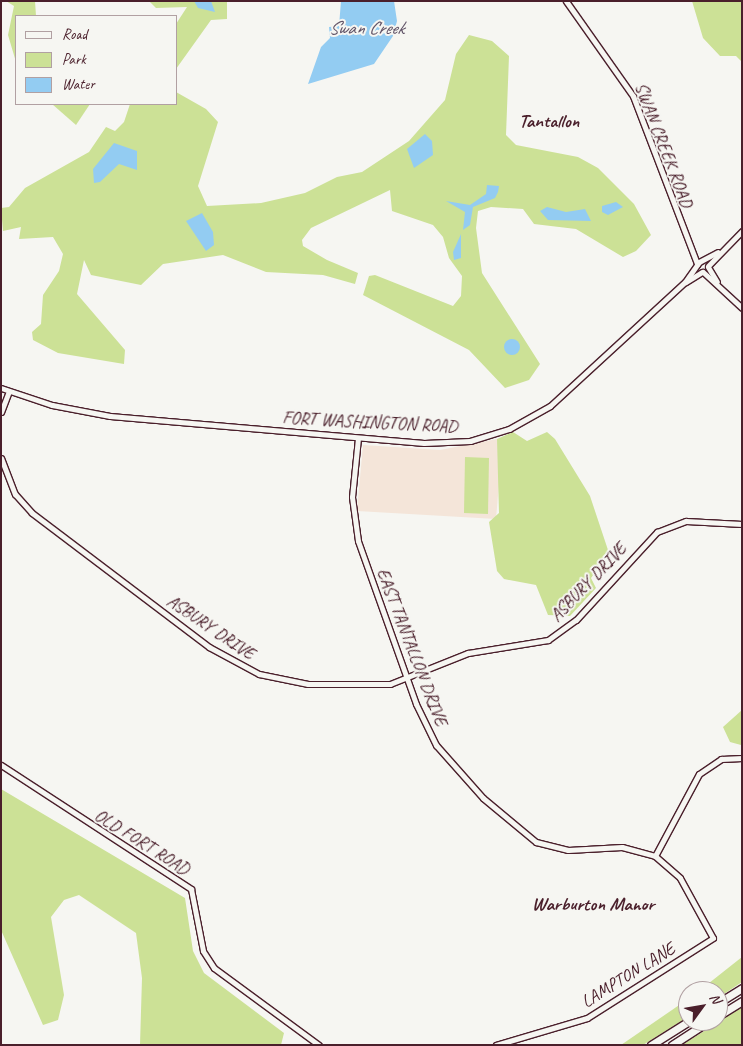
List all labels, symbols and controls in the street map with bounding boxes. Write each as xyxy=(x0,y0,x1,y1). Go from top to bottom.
legend xyxy=(15,15,178,105)
water label: Swan Creek xyxy=(328,18,404,40)
text: Road xyxy=(62,25,87,44)
text: Park xyxy=(62,50,86,69)
text: Water xyxy=(62,75,95,94)
street label: SWAN CREEK ROAD xyxy=(630,79,698,211)
district label: Tantallon xyxy=(519,111,579,133)
street label: FORT WASHINGTON ROAD xyxy=(282,407,458,437)
street label: ASBURY DRIVE xyxy=(545,538,631,626)
street label: EAST TANTALLON DRIVE xyxy=(372,566,452,728)
street label: ASBURY DRIVE xyxy=(163,590,259,664)
street label: OLD FORT ROAD xyxy=(90,804,194,880)
district label: Warburton Manor xyxy=(532,894,654,916)
street label: LAMPTON LANE xyxy=(577,938,679,1012)
north arrow xyxy=(678,981,728,1031)
text: N xyxy=(706,990,725,1006)

